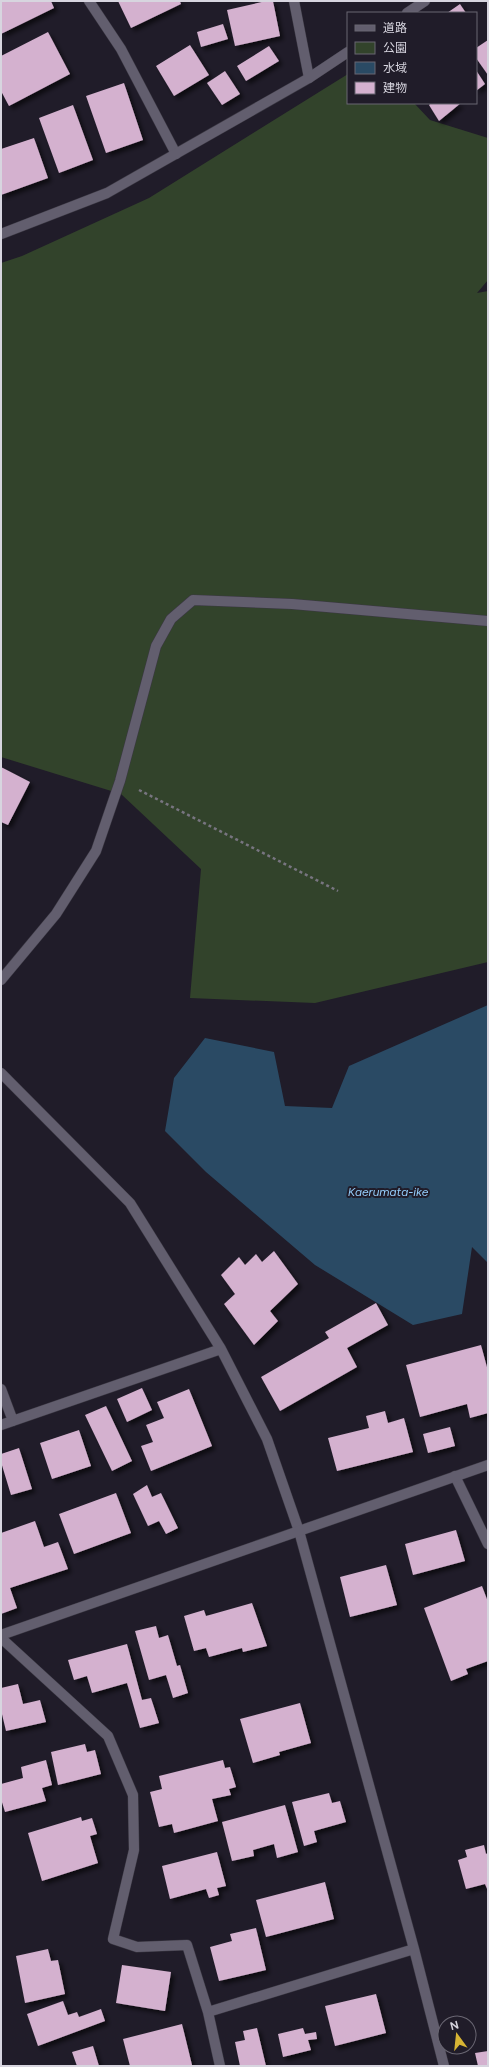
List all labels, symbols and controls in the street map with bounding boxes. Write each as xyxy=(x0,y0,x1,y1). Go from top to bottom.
legend xyxy=(347,12,477,104)
text: 道路 xyxy=(383,21,407,35)
text: 公園 xyxy=(383,41,407,55)
text: 水域 xyxy=(383,61,407,75)
text: 建物 xyxy=(383,81,407,95)
water label: Kaerumata-ike xyxy=(348,1185,429,1199)
north arrow xyxy=(437,2015,477,2055)
text: N xyxy=(449,2018,460,2033)

